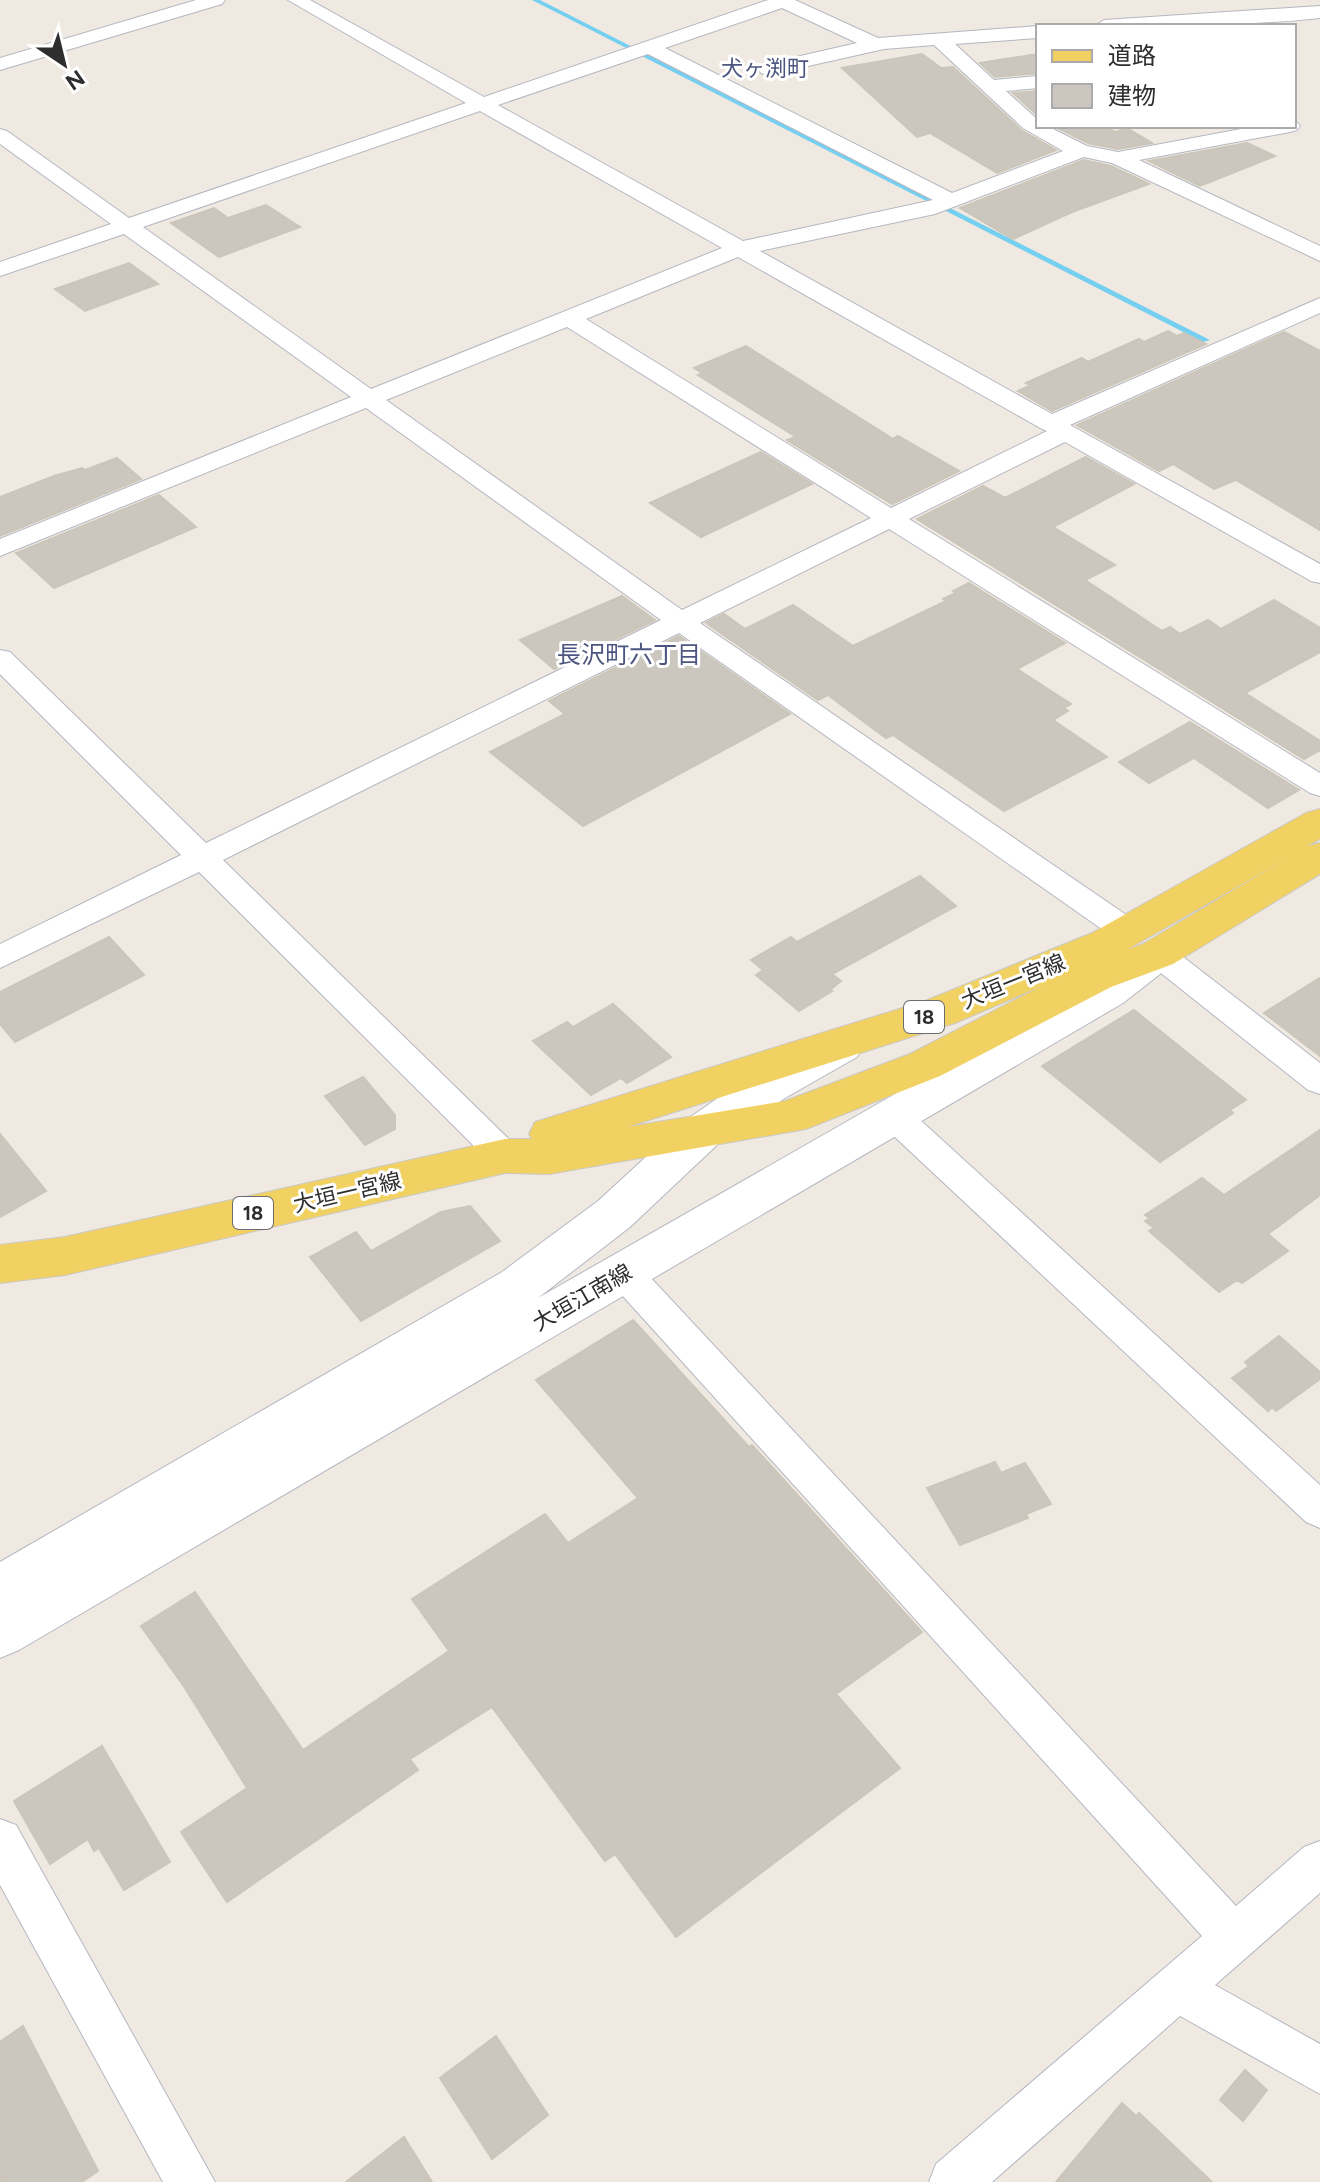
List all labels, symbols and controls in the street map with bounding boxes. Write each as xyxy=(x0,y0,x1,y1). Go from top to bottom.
north arrow xyxy=(24,24,104,104)
legend xyxy=(1036,24,1296,128)
text: 道路 xyxy=(1108,41,1156,70)
district label: 犬ヶ渕町 xyxy=(721,55,809,82)
text: N xyxy=(60,64,90,96)
text: 建物 xyxy=(1108,81,1156,110)
district label: 長沢町六丁目 xyxy=(557,640,701,669)
street label: 大垣一宮線 xyxy=(957,948,1069,1015)
road number: 18 xyxy=(904,1001,944,1033)
street label: 大垣一宮線 xyxy=(290,1167,404,1218)
road number: 18 xyxy=(233,1197,273,1229)
street label: 大垣江南線 xyxy=(528,1258,637,1337)

